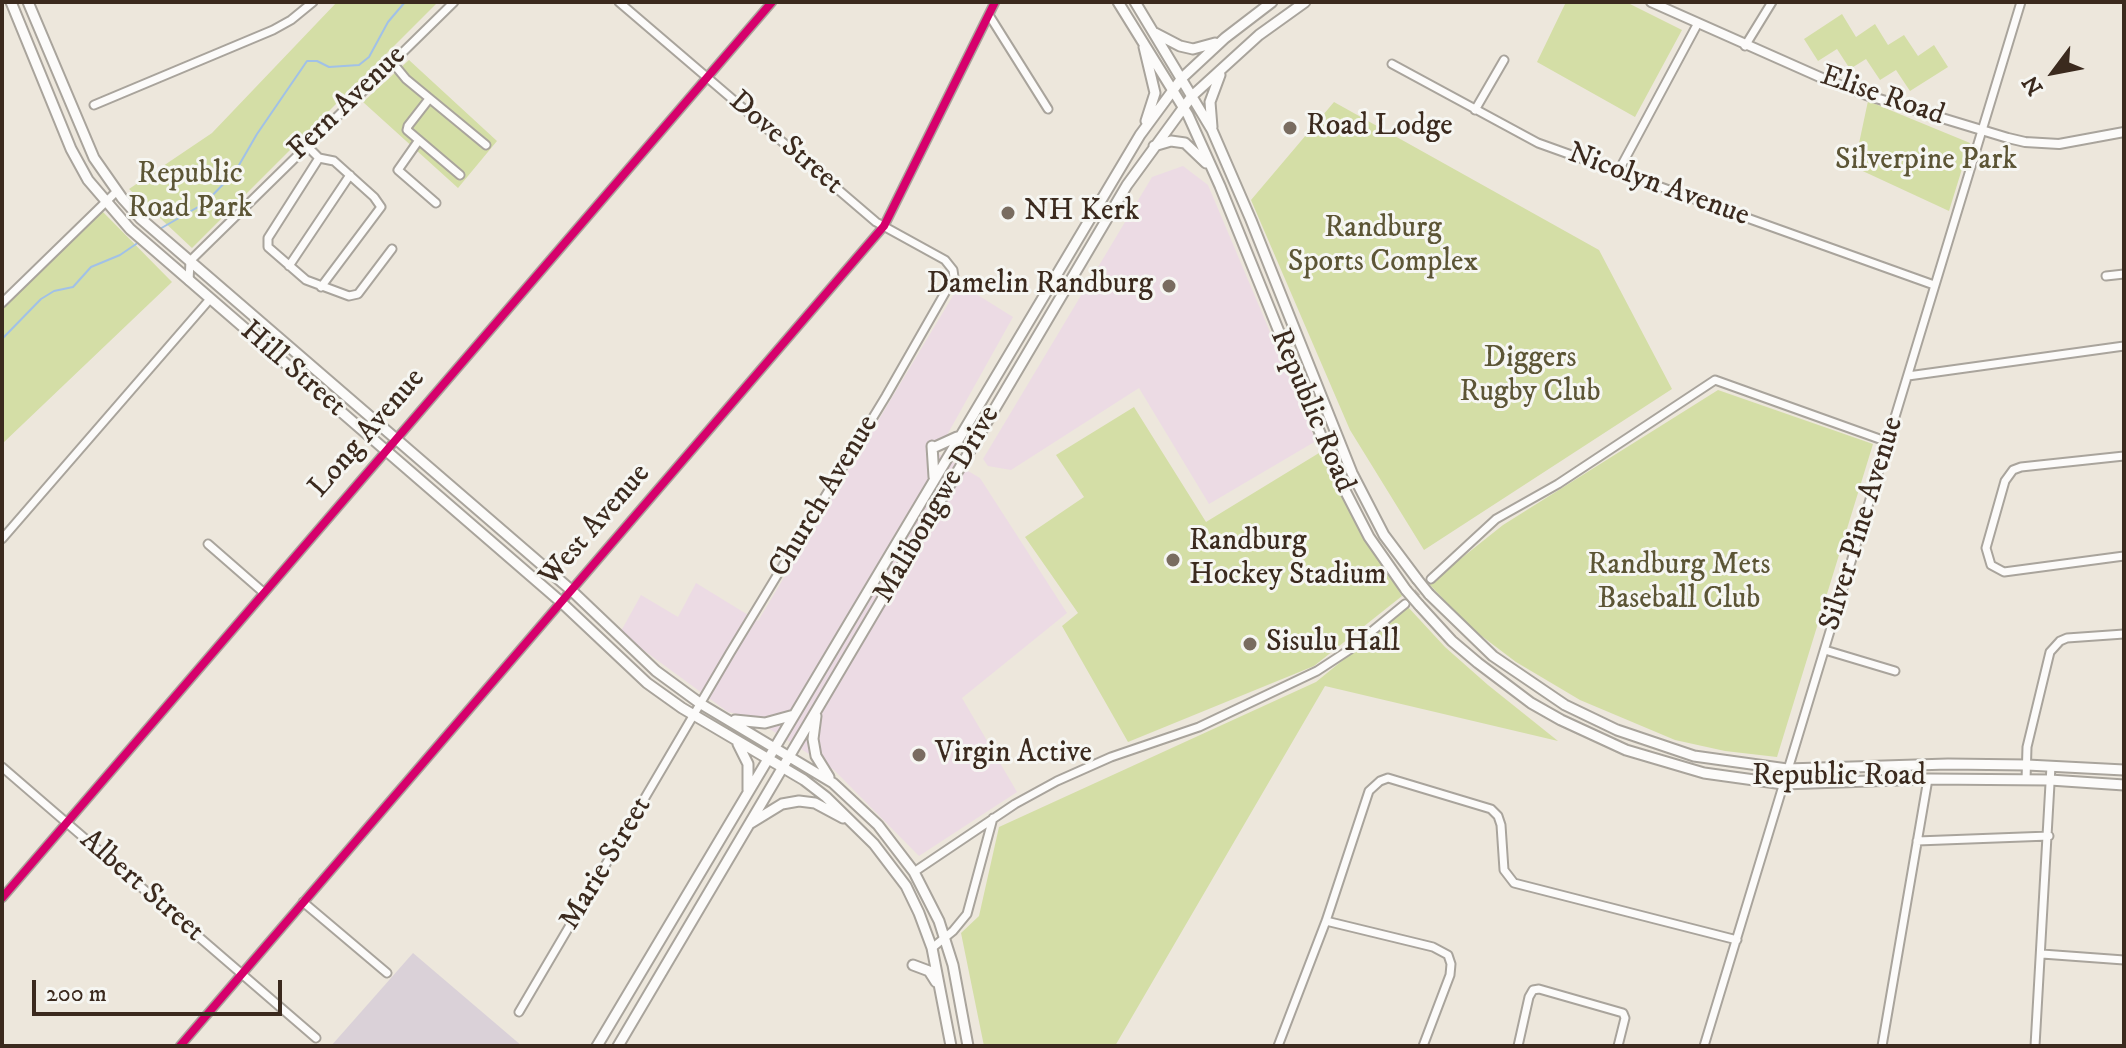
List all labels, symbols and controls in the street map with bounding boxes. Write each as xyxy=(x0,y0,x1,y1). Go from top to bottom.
north arrow xyxy=(2014,32,2094,112)
street label: Fern Avenue xyxy=(282,39,414,169)
street label: Elise Road xyxy=(1815,59,1949,135)
text: N xyxy=(2017,70,2049,100)
street label: Dove Street xyxy=(720,85,850,203)
place label: Road Lodge xyxy=(1306,110,1453,146)
marker: Road Lodge xyxy=(1281,119,1299,137)
street label: Nicolyn Avenue xyxy=(1562,137,1754,235)
park label: Silverpine Park xyxy=(1835,144,2017,180)
park label: Republic Road Park xyxy=(128,158,252,228)
place label: NH Kerk xyxy=(1024,195,1139,231)
marker: NH Kerk xyxy=(999,204,1017,222)
park label: Randburg Sports Complex xyxy=(1288,212,1478,282)
place label: Damelin Randburg xyxy=(927,268,1153,304)
marker: Damelin Randburg xyxy=(1160,277,1178,295)
street label: Hill Street xyxy=(232,314,352,426)
street label: Republic Road xyxy=(1260,324,1362,498)
park label: Diggers Rugby Club xyxy=(1459,342,1601,412)
street label: Long Avenue xyxy=(302,362,434,506)
street label: Malibongwe Drive xyxy=(867,400,1009,610)
street label: Church Avenue xyxy=(763,409,887,585)
street label: Silver Pine Avenue xyxy=(1813,413,1913,635)
street label: West Avenue xyxy=(533,457,659,595)
place label: Randburg Hockey Stadium xyxy=(1189,525,1387,596)
park label: Randburg Mets Baseball Club xyxy=(1587,549,1771,620)
marker: Randburg Hockey Stadium xyxy=(1164,551,1182,569)
place label: Sisulu Hall xyxy=(1266,626,1400,662)
marker: Sisulu Hall xyxy=(1241,635,1259,653)
place label: Virgin Active xyxy=(935,737,1092,773)
marker: Virgin Active xyxy=(910,746,928,764)
street label: Republic Road xyxy=(1752,760,1926,796)
street label: Marie Street xyxy=(553,791,661,937)
street label: Albert Street xyxy=(72,823,210,951)
scale bar xyxy=(36,964,286,1014)
text: 200 m xyxy=(46,979,107,1009)

